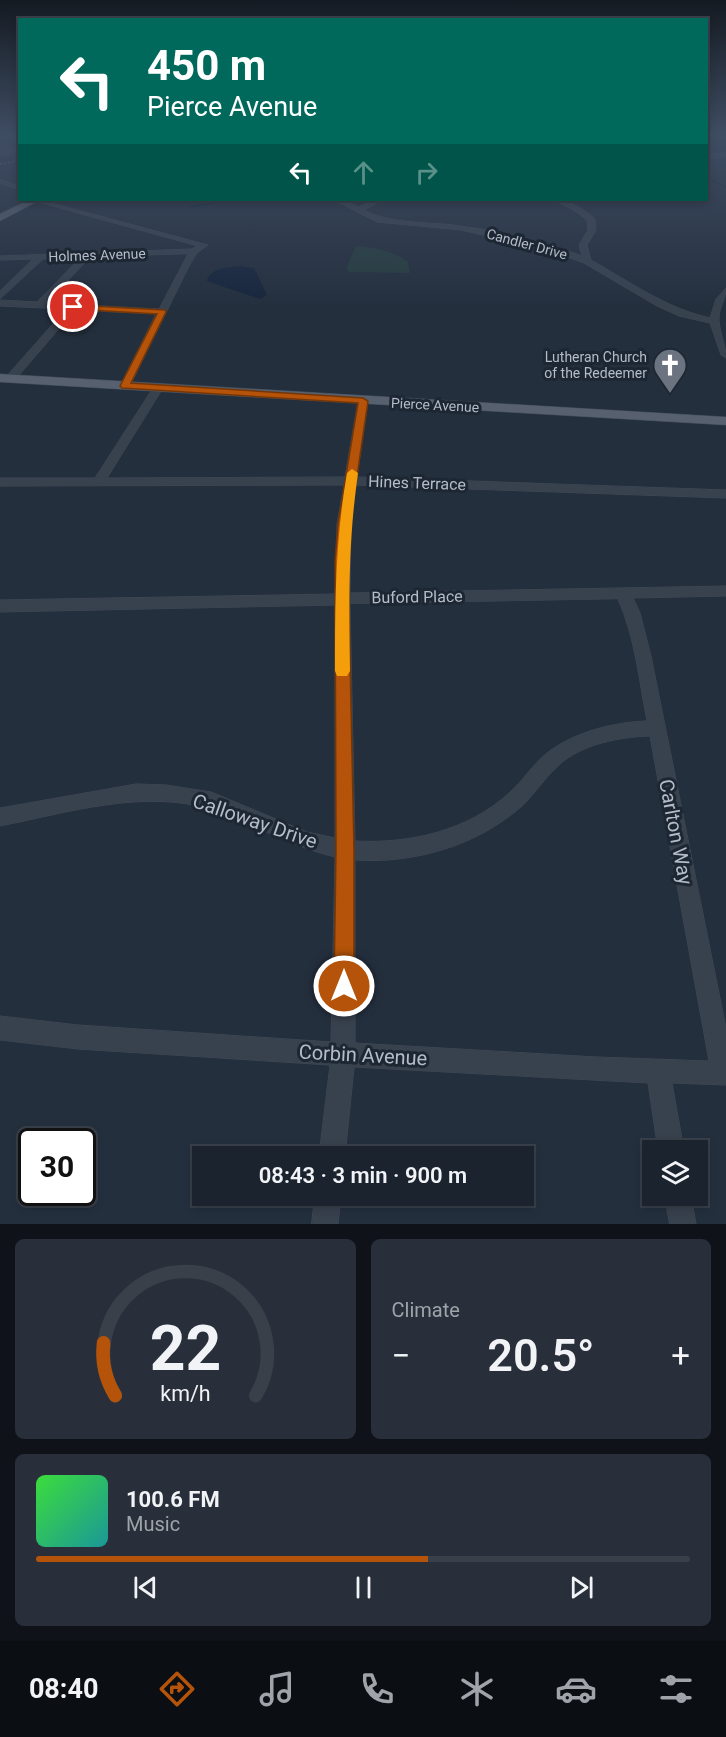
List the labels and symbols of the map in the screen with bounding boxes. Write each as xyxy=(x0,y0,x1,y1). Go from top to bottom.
street label: Candler Drive xyxy=(485,226,569,262)
street label: Holmes Avenue xyxy=(48,245,146,265)
pin xyxy=(47,281,98,332)
church icon: Lutheran Church of the Redeemer xyxy=(652,347,688,394)
place label: Lutheran Church of the Redeemer xyxy=(544,349,647,381)
street label: Pierce Avenue xyxy=(391,395,479,415)
street label: Hines Terrace xyxy=(368,472,466,494)
street label: Buford Place xyxy=(371,587,463,607)
street label: Carlton Way xyxy=(654,777,698,887)
street label: Calloway Drive xyxy=(190,788,320,854)
position arrow xyxy=(312,954,376,1018)
street label: Corbin Avenue xyxy=(298,1040,428,1070)
speed limit sign: 30 xyxy=(18,1128,96,1206)

